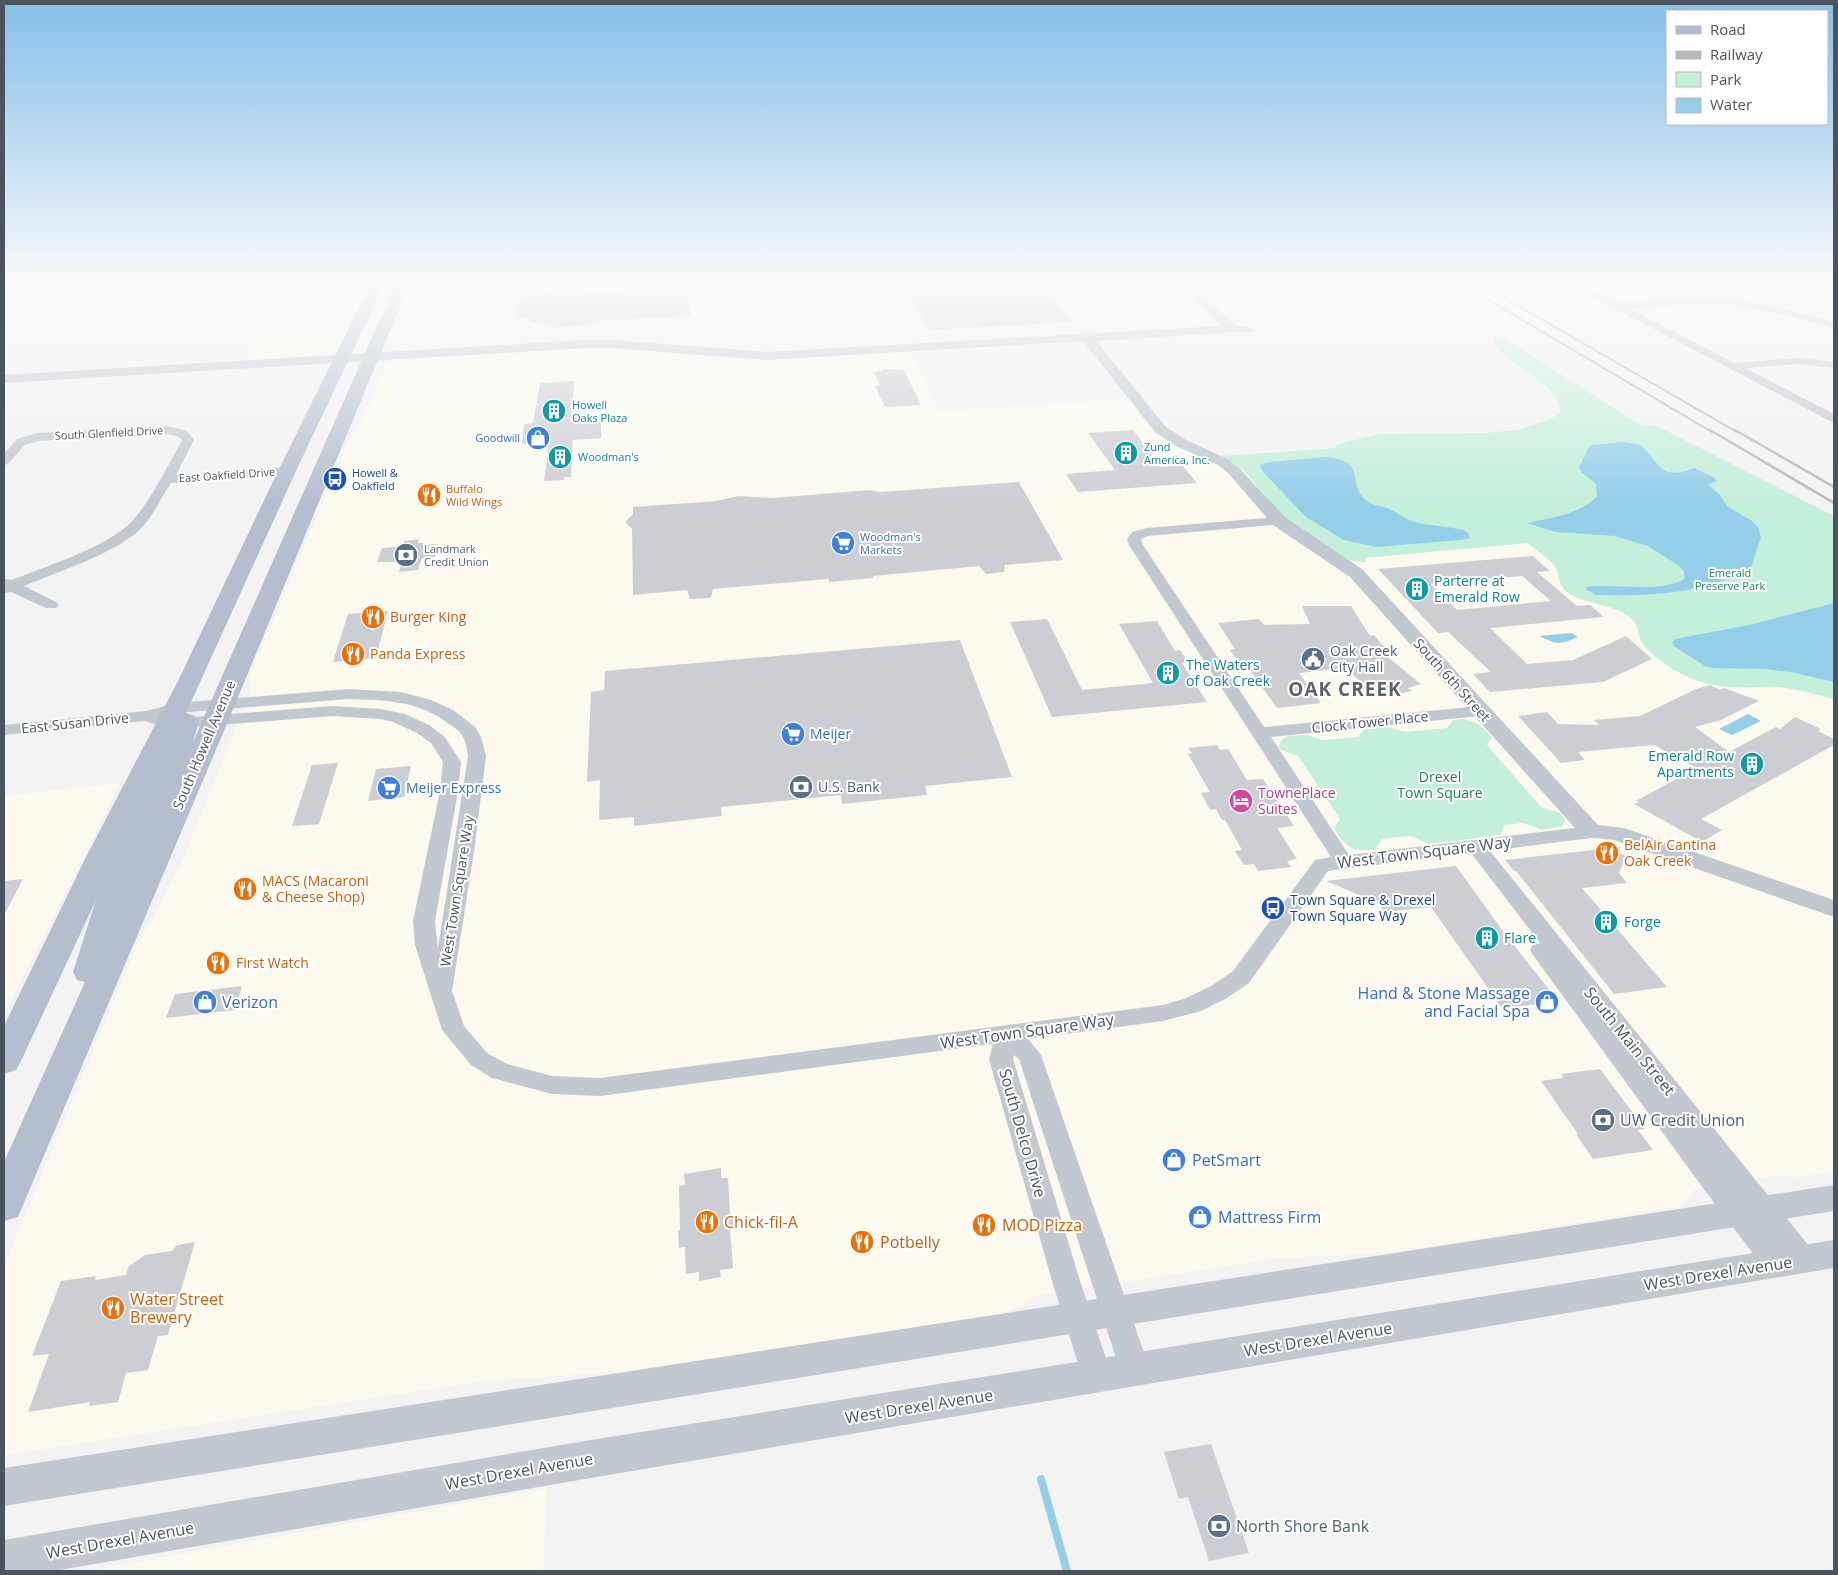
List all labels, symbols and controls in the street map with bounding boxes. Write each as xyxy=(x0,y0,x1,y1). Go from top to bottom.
legend xyxy=(1666,10,1828,125)
text: Road xyxy=(1710,19,1746,39)
text: Railway xyxy=(1710,44,1763,64)
text: Park xyxy=(1710,69,1741,89)
text: Water xyxy=(1710,94,1752,114)
place label: Howell Oaks Plaza xyxy=(572,397,627,425)
building icon: Howell Oaks Plaza xyxy=(541,398,567,424)
street label: South Glenfield Drive xyxy=(54,422,164,443)
shop icon: Goodwill xyxy=(525,425,551,451)
place label: Goodwill xyxy=(475,430,520,445)
place label: Zund America, Inc. xyxy=(1144,439,1210,467)
building icon: Zund America, Inc. xyxy=(1113,440,1139,466)
building icon: Woodman's xyxy=(547,444,573,470)
place label: Woodman's xyxy=(578,449,639,464)
street label: East Oakfield Drive xyxy=(178,464,276,485)
place label: Howell & Oakfield xyxy=(352,465,398,493)
bus stop icon: Howell & Oakfield xyxy=(322,466,348,492)
place label: Buffalo Wild Wings xyxy=(446,481,502,509)
restaurant icon: Buffalo Wild Wings xyxy=(416,482,442,508)
place label: Woodman's Markets xyxy=(860,529,921,557)
supermarket icon: Woodman's Markets xyxy=(830,530,856,556)
place label: Landmark Credit Union xyxy=(424,541,489,569)
bank icon: Landmark Credit Union xyxy=(393,542,419,568)
park label: Emerald Preserve Park xyxy=(1695,565,1766,593)
place label: Parterre at Emerald Row xyxy=(1434,571,1520,606)
building icon: Parterre at Emerald Row xyxy=(1404,576,1430,602)
restaurant icon: Burger King xyxy=(360,604,386,630)
place label: Burger King xyxy=(390,607,467,626)
street label: South 6th Street xyxy=(1410,634,1495,725)
restaurant icon: Panda Express xyxy=(340,641,366,667)
place label: Oak Creek City Hall xyxy=(1330,641,1398,676)
place label: Panda Express xyxy=(370,644,466,663)
public building icon: Oak Creek City Hall xyxy=(1300,646,1326,672)
place label: The Waters of Oak Creek xyxy=(1186,655,1271,690)
building icon: The Waters of Oak Creek xyxy=(1155,660,1181,686)
district label: OAK CREEK xyxy=(1288,676,1402,702)
street label: South Howell Avenue xyxy=(168,677,239,812)
street label: Clock Tower Place xyxy=(1311,706,1429,737)
street label: East Susan Drive xyxy=(20,707,130,738)
supermarket icon: Meijer xyxy=(780,721,806,747)
place label: Meijer xyxy=(810,724,851,743)
place label: Emerald Row Apartments xyxy=(1648,746,1734,781)
building icon: Emerald Row Apartments xyxy=(1739,751,1765,777)
park label: Drexel Town Square xyxy=(1397,767,1483,802)
bank icon: U.S. Bank xyxy=(788,774,814,800)
supermarket icon: Meijer Express xyxy=(376,775,402,801)
place label: U.S. Bank xyxy=(818,777,880,796)
place label: Meijer Express xyxy=(406,778,502,797)
place label: TownePlace Suites xyxy=(1258,783,1336,818)
hotel icon: TownePlace Suites xyxy=(1228,788,1254,814)
street label: West Town Square Way xyxy=(435,813,478,968)
street label: West Town Square Way xyxy=(1336,830,1513,874)
place label: BelAir Cantina Oak Creek xyxy=(1624,835,1716,870)
restaurant icon: BelAir Cantina Oak Creek xyxy=(1594,840,1620,866)
place label: MACS (Macaroni & Cheese Shop) xyxy=(262,871,369,906)
restaurant icon: MACS (Macaroni & Cheese Shop) xyxy=(232,876,258,902)
place label: Town Square & Drexel Town Square Way xyxy=(1290,890,1435,925)
bus stop icon: Town Square & Drexel Town Square Way xyxy=(1260,895,1286,921)
building icon: Forge xyxy=(1593,909,1619,935)
place label: Forge xyxy=(1624,912,1661,931)
building icon: Flare xyxy=(1474,925,1500,951)
place label: Flare xyxy=(1504,928,1536,947)
restaurant icon: First Watch xyxy=(205,950,231,976)
place label: First Watch xyxy=(236,953,309,972)
place label: Hand & Stone Massage and Facial Spa xyxy=(1358,982,1530,1022)
street label: South Main Street xyxy=(1579,982,1681,1100)
shop icon: Verizon xyxy=(192,989,218,1015)
shop icon: Hand & Stone Massage and Facial Spa xyxy=(1534,989,1560,1015)
place label: Verizon xyxy=(222,991,278,1013)
street label: West Town Square Way xyxy=(939,1008,1116,1054)
street label: South Delco Drive xyxy=(994,1066,1052,1200)
bank icon: UW Credit Union xyxy=(1590,1107,1616,1133)
place label: UW Credit Union xyxy=(1620,1109,1745,1131)
shop icon: PetSmart xyxy=(1161,1147,1187,1173)
place label: PetSmart xyxy=(1192,1149,1261,1171)
shop icon: Mattress Firm xyxy=(1187,1204,1213,1230)
place label: Mattress Firm xyxy=(1218,1206,1321,1228)
restaurant icon: Chick-fil-A xyxy=(694,1209,720,1235)
place label: Chick-fil-A xyxy=(724,1211,799,1233)
restaurant icon: MOD Pizza xyxy=(971,1212,997,1238)
place label: MOD Pizza xyxy=(1002,1214,1082,1236)
restaurant icon: Potbelly xyxy=(849,1229,875,1255)
place label: Potbelly xyxy=(880,1231,941,1253)
street label: West Drexel Avenue xyxy=(1642,1250,1794,1296)
place label: Water Street Brewery xyxy=(130,1288,224,1328)
restaurant icon: Water Street Brewery xyxy=(100,1295,126,1321)
street label: West Drexel Avenue xyxy=(1242,1316,1394,1362)
street label: West Drexel Avenue xyxy=(843,1383,995,1429)
street label: West Drexel Avenue xyxy=(443,1447,595,1495)
bank icon: North Shore Bank xyxy=(1206,1513,1232,1539)
place label: North Shore Bank xyxy=(1236,1515,1370,1537)
street label: West Drexel Avenue xyxy=(44,1516,196,1564)

